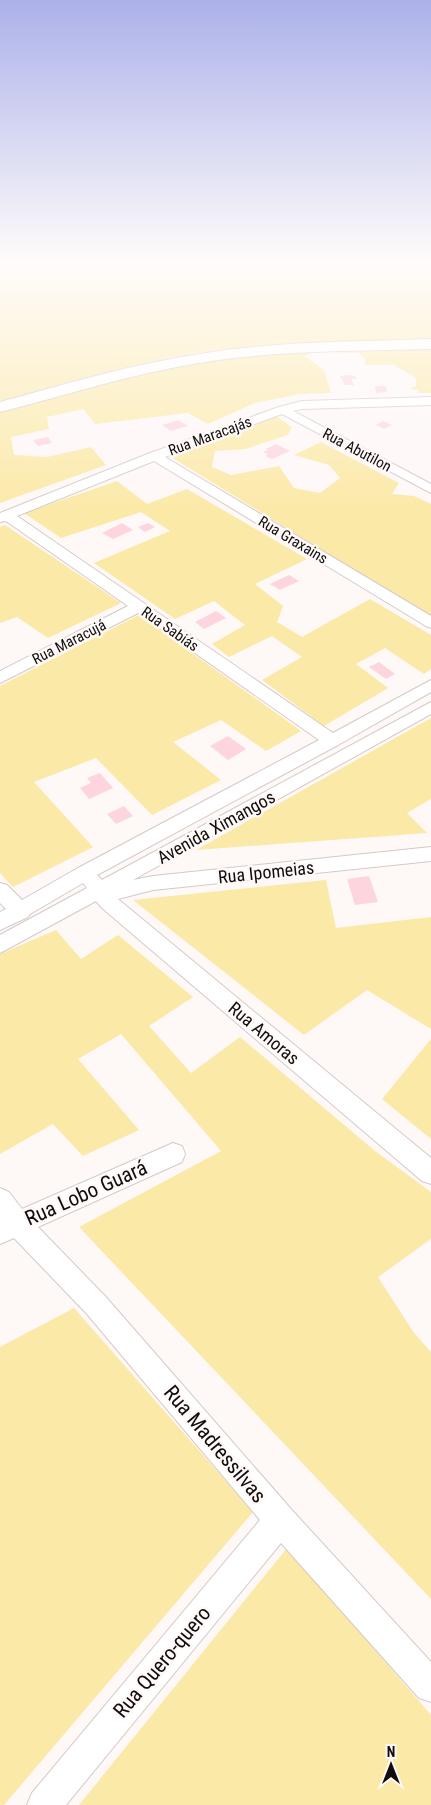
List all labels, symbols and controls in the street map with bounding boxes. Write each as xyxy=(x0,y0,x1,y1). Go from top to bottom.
street label: Rua Maracajás xyxy=(166,413,254,459)
street label: Rua Abutilon xyxy=(320,424,394,476)
street label: Rua Graxains xyxy=(255,512,331,568)
street label: Rua Sabiás xyxy=(138,603,202,655)
street label: Rua Maracujá xyxy=(29,616,109,668)
street label: Avenida Ximangos xyxy=(153,786,279,868)
street label: Rua Ipomeias xyxy=(217,857,315,887)
street label: Rua Amoras xyxy=(224,997,304,1069)
street label: Rua Lobo Guará xyxy=(21,1155,151,1231)
street label: Rua Madressilvas xyxy=(159,1380,271,1508)
street label: Rua Quero-quero xyxy=(108,1601,216,1723)
north arrow xyxy=(366,1740,416,1790)
text: N xyxy=(387,1744,395,1760)

